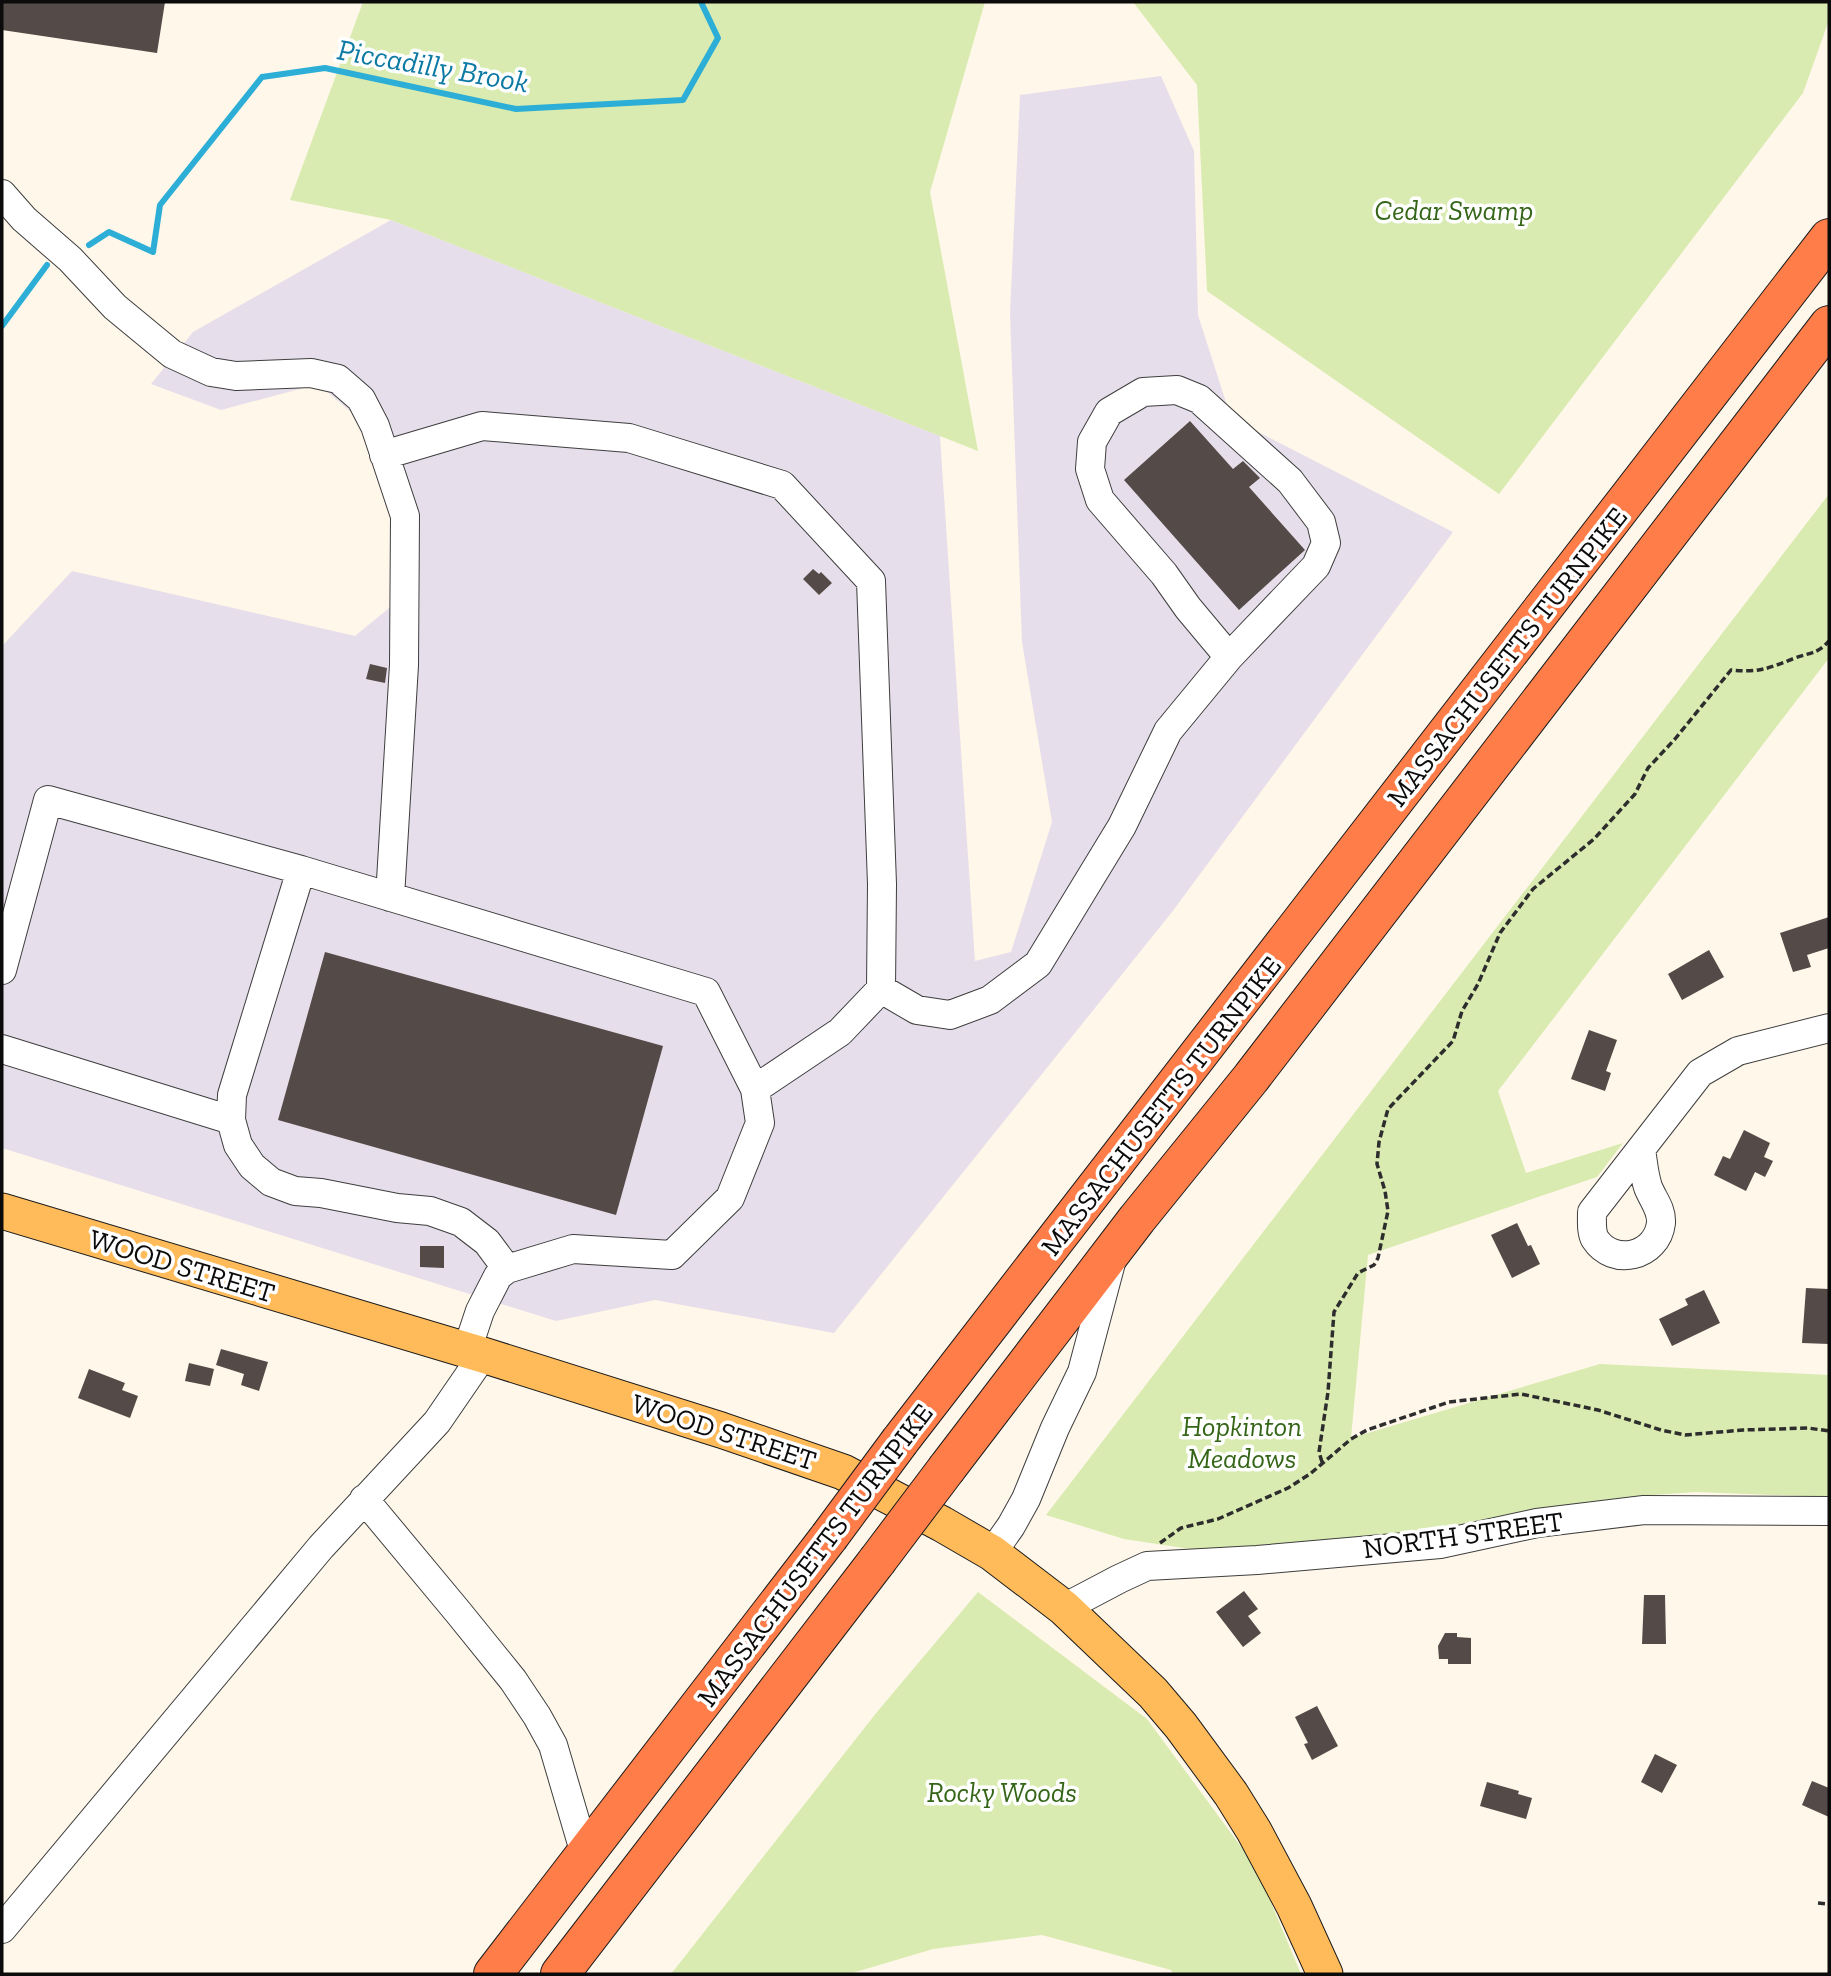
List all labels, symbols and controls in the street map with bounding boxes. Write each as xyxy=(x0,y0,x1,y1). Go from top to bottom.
water label: Piccadilly Brook xyxy=(335,31,531,101)
park label: Cedar Swamp xyxy=(1375,194,1533,227)
street label: MASSACHUSETTS TURNPIKE xyxy=(1380,501,1634,813)
street label: MASSACHUSETTS TURNPIKE xyxy=(1034,950,1288,1262)
street label: WOOD STREET xyxy=(85,1222,279,1310)
street label: WOOD STREET xyxy=(628,1387,820,1477)
street label: MASSACHUSETTS TURNPIKE xyxy=(690,1397,940,1713)
park label: Hopkinton Meadows xyxy=(1182,1410,1302,1475)
street label: NORTH STREET xyxy=(1361,1505,1565,1565)
park label: Rocky Woods xyxy=(927,1776,1077,1809)

